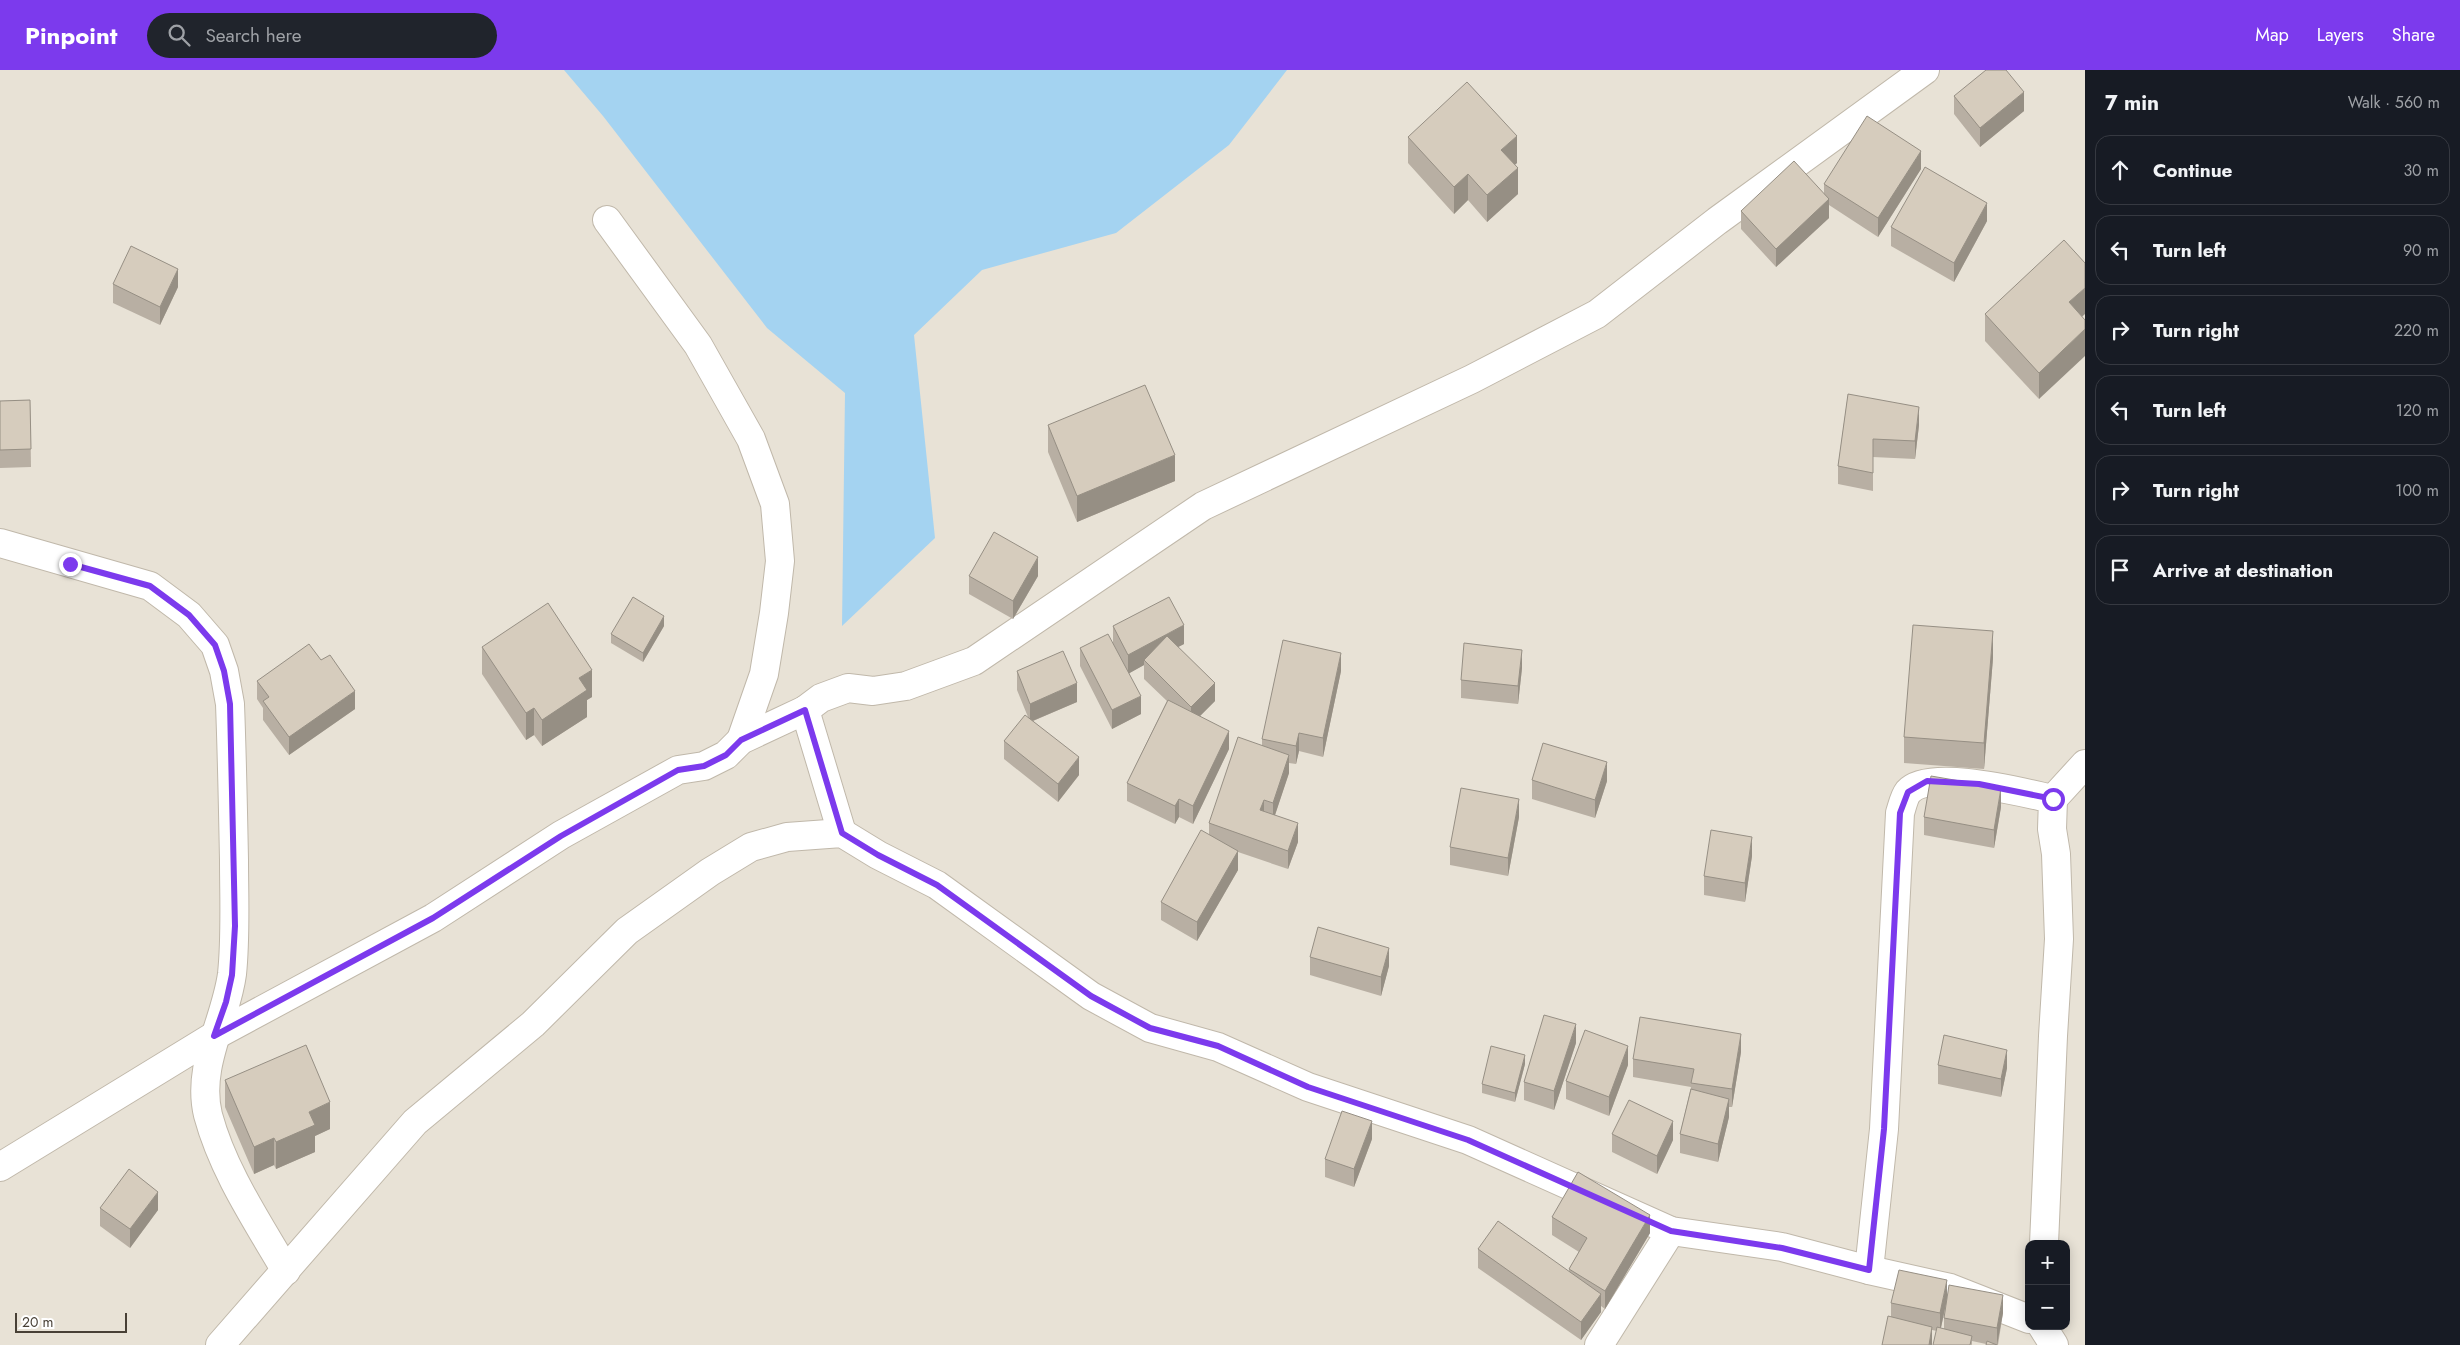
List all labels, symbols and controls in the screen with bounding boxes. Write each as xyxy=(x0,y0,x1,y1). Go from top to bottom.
search box xyxy=(147,13,497,58)
text: Pinpoint xyxy=(25,18,117,53)
icon: search xyxy=(165,21,193,49)
text: Search here xyxy=(205,22,302,49)
text: Map xyxy=(2255,22,2289,48)
text: Layers xyxy=(2317,22,2364,48)
text: Share xyxy=(2392,22,2435,48)
text: 7 min xyxy=(2105,88,2159,118)
text: Walk · 560 m xyxy=(2348,91,2440,114)
icon: ahead xyxy=(2106,156,2134,184)
text: Continue xyxy=(2153,157,2232,184)
text: 30 m xyxy=(2403,159,2439,182)
icon: left xyxy=(2106,236,2134,264)
text: Turn left xyxy=(2153,237,2226,264)
text: 90 m xyxy=(2403,239,2439,262)
icon: right xyxy=(2106,316,2134,344)
text: Turn right xyxy=(2153,317,2239,344)
text: 220 m xyxy=(2394,319,2439,342)
icon: left xyxy=(2106,396,2134,424)
text: Turn left xyxy=(2153,397,2226,424)
text: 120 m xyxy=(2396,399,2439,422)
icon: right xyxy=(2106,476,2134,504)
text: Turn right xyxy=(2153,477,2239,504)
text: 100 m xyxy=(2395,479,2439,502)
route end xyxy=(59,553,82,576)
icon: arrive xyxy=(2106,556,2134,584)
text: Arrive at destination xyxy=(2153,557,2333,584)
route start xyxy=(2042,788,2065,811)
map controls xyxy=(2025,1240,2070,1330)
button: + xyxy=(2025,1240,2070,1285)
button: − xyxy=(2025,1285,2070,1330)
scale bar xyxy=(15,1310,128,1333)
text: 20 m xyxy=(22,1312,54,1332)

